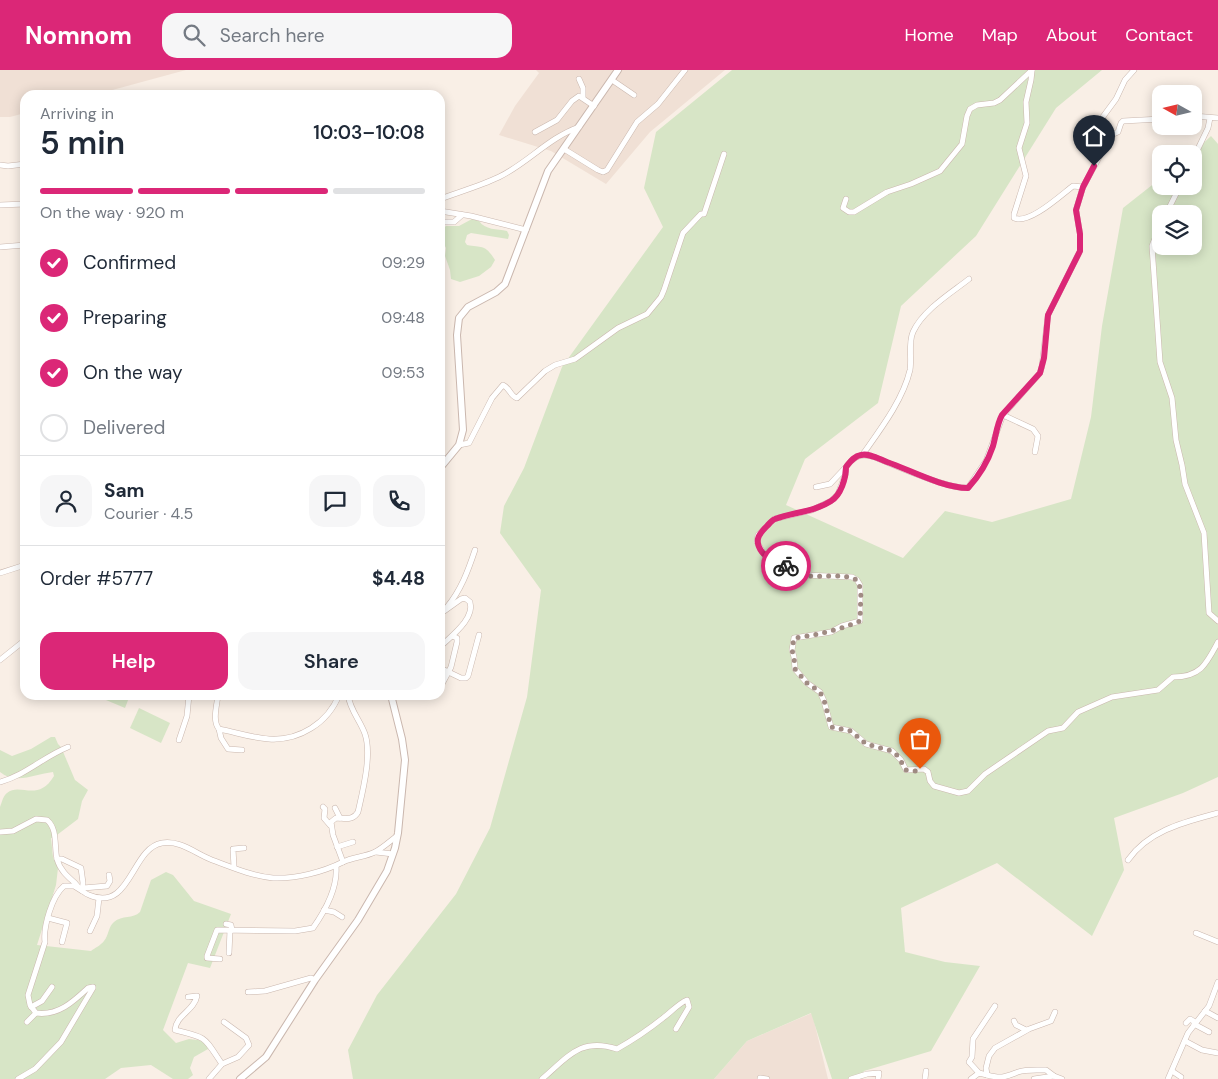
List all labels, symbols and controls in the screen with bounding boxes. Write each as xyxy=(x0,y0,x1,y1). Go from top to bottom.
search box xyxy=(162,13,512,58)
text: Nomnom xyxy=(25,20,132,51)
icon: search xyxy=(180,21,208,49)
text: Search here xyxy=(220,23,325,48)
text: Home xyxy=(904,23,954,47)
text: Map xyxy=(982,23,1018,47)
text: About xyxy=(1046,23,1097,47)
text: Contact xyxy=(1125,23,1193,47)
north arrow xyxy=(1152,85,1202,135)
map controls xyxy=(1152,85,1202,255)
text: Arriving in xyxy=(40,103,114,124)
pin xyxy=(1073,115,1115,166)
text: 10:03–10:08 xyxy=(313,120,425,145)
text: 5 min xyxy=(40,122,125,164)
icon: home xyxy=(1080,122,1108,150)
button: locate xyxy=(1152,145,1202,195)
text: On the way · 920 m xyxy=(40,202,184,223)
button: layers xyxy=(1152,205,1202,255)
icon: check xyxy=(40,249,68,277)
text: Confirmed xyxy=(83,250,176,275)
text: 09:29 xyxy=(382,252,425,273)
icon: check xyxy=(40,304,68,332)
text: Preparing xyxy=(83,305,167,330)
text: 09:48 xyxy=(381,307,425,328)
icon: check xyxy=(40,359,68,387)
text: On the way xyxy=(83,360,183,385)
text: 09:53 xyxy=(382,362,425,383)
text: Delivered xyxy=(83,415,165,440)
button: person xyxy=(40,475,92,527)
button: chat xyxy=(309,475,361,527)
button: phone xyxy=(373,475,425,527)
text: Sam xyxy=(104,478,145,503)
text: Courier · 4.5 xyxy=(104,503,193,524)
courier xyxy=(761,541,811,591)
icon: bike xyxy=(772,552,800,580)
text: Order #5777 xyxy=(40,566,153,591)
text: $4.48 xyxy=(372,566,425,591)
button: Help xyxy=(40,632,228,690)
button: Share xyxy=(238,632,425,690)
pin xyxy=(899,718,941,769)
icon: bag xyxy=(906,725,934,753)

